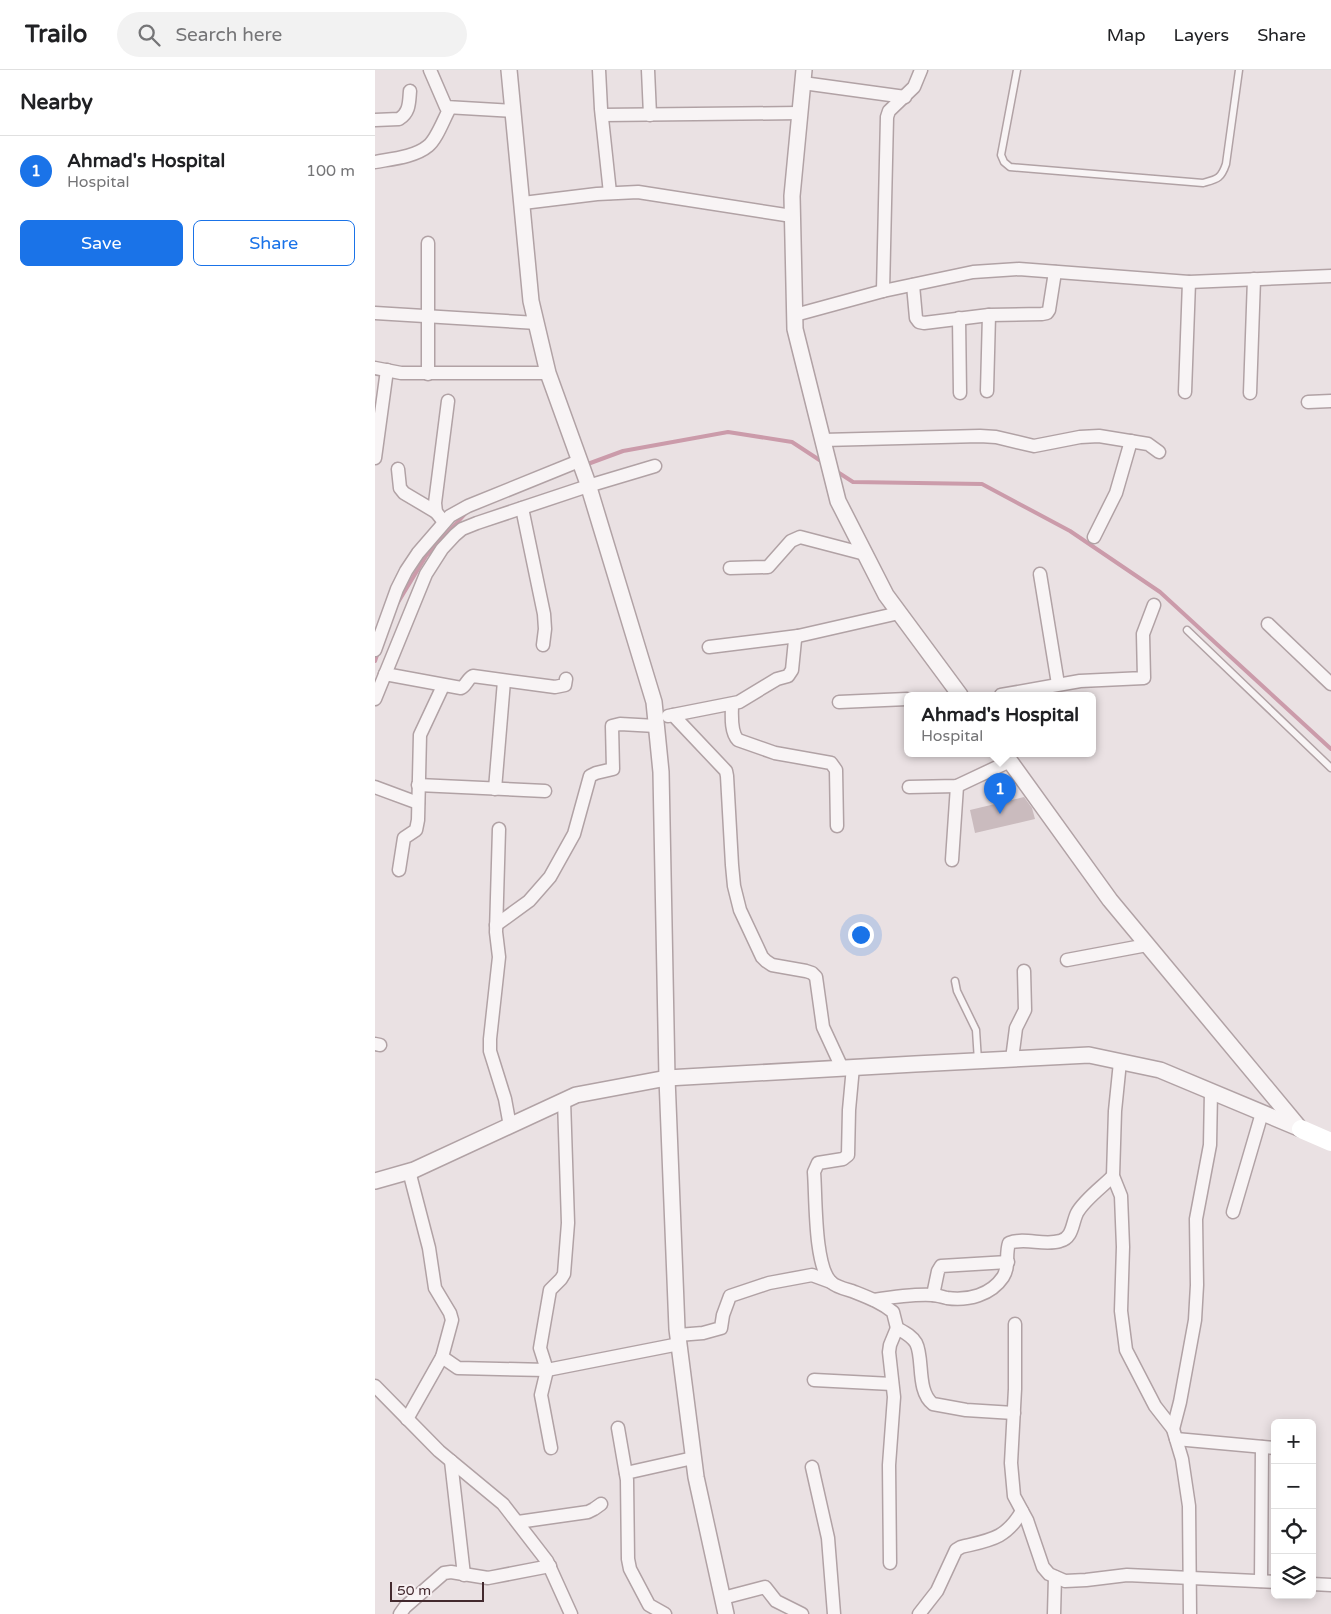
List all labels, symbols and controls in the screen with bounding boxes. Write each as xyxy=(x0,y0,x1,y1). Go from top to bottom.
search box xyxy=(117,12,467,57)
text: Trailo xyxy=(25,20,87,49)
icon: search xyxy=(135,21,163,49)
text: Search here xyxy=(175,24,282,46)
text: Map xyxy=(1107,24,1146,46)
text: Layers xyxy=(1174,24,1229,46)
text: Share xyxy=(1257,24,1306,46)
text: Nearby xyxy=(20,90,93,115)
text: Ahmad's Hospital xyxy=(67,150,225,172)
text: 1 xyxy=(31,161,41,181)
text: 100 m xyxy=(306,161,355,181)
text: Hospital xyxy=(67,172,129,192)
button: Save xyxy=(20,220,183,266)
button: Share xyxy=(193,220,355,266)
popup xyxy=(904,692,1096,757)
text: Ahmad's Hospital xyxy=(921,704,1079,726)
text: Hospital xyxy=(921,726,983,746)
pin: 1 xyxy=(984,773,1016,814)
your location xyxy=(848,922,874,948)
map controls xyxy=(1271,1419,1316,1599)
button: + xyxy=(1271,1419,1316,1464)
button: − xyxy=(1271,1464,1316,1509)
button: locate xyxy=(1271,1509,1316,1554)
button: layers xyxy=(1271,1554,1316,1599)
scale bar xyxy=(390,1579,484,1602)
text: 50 m xyxy=(397,1582,431,1599)

